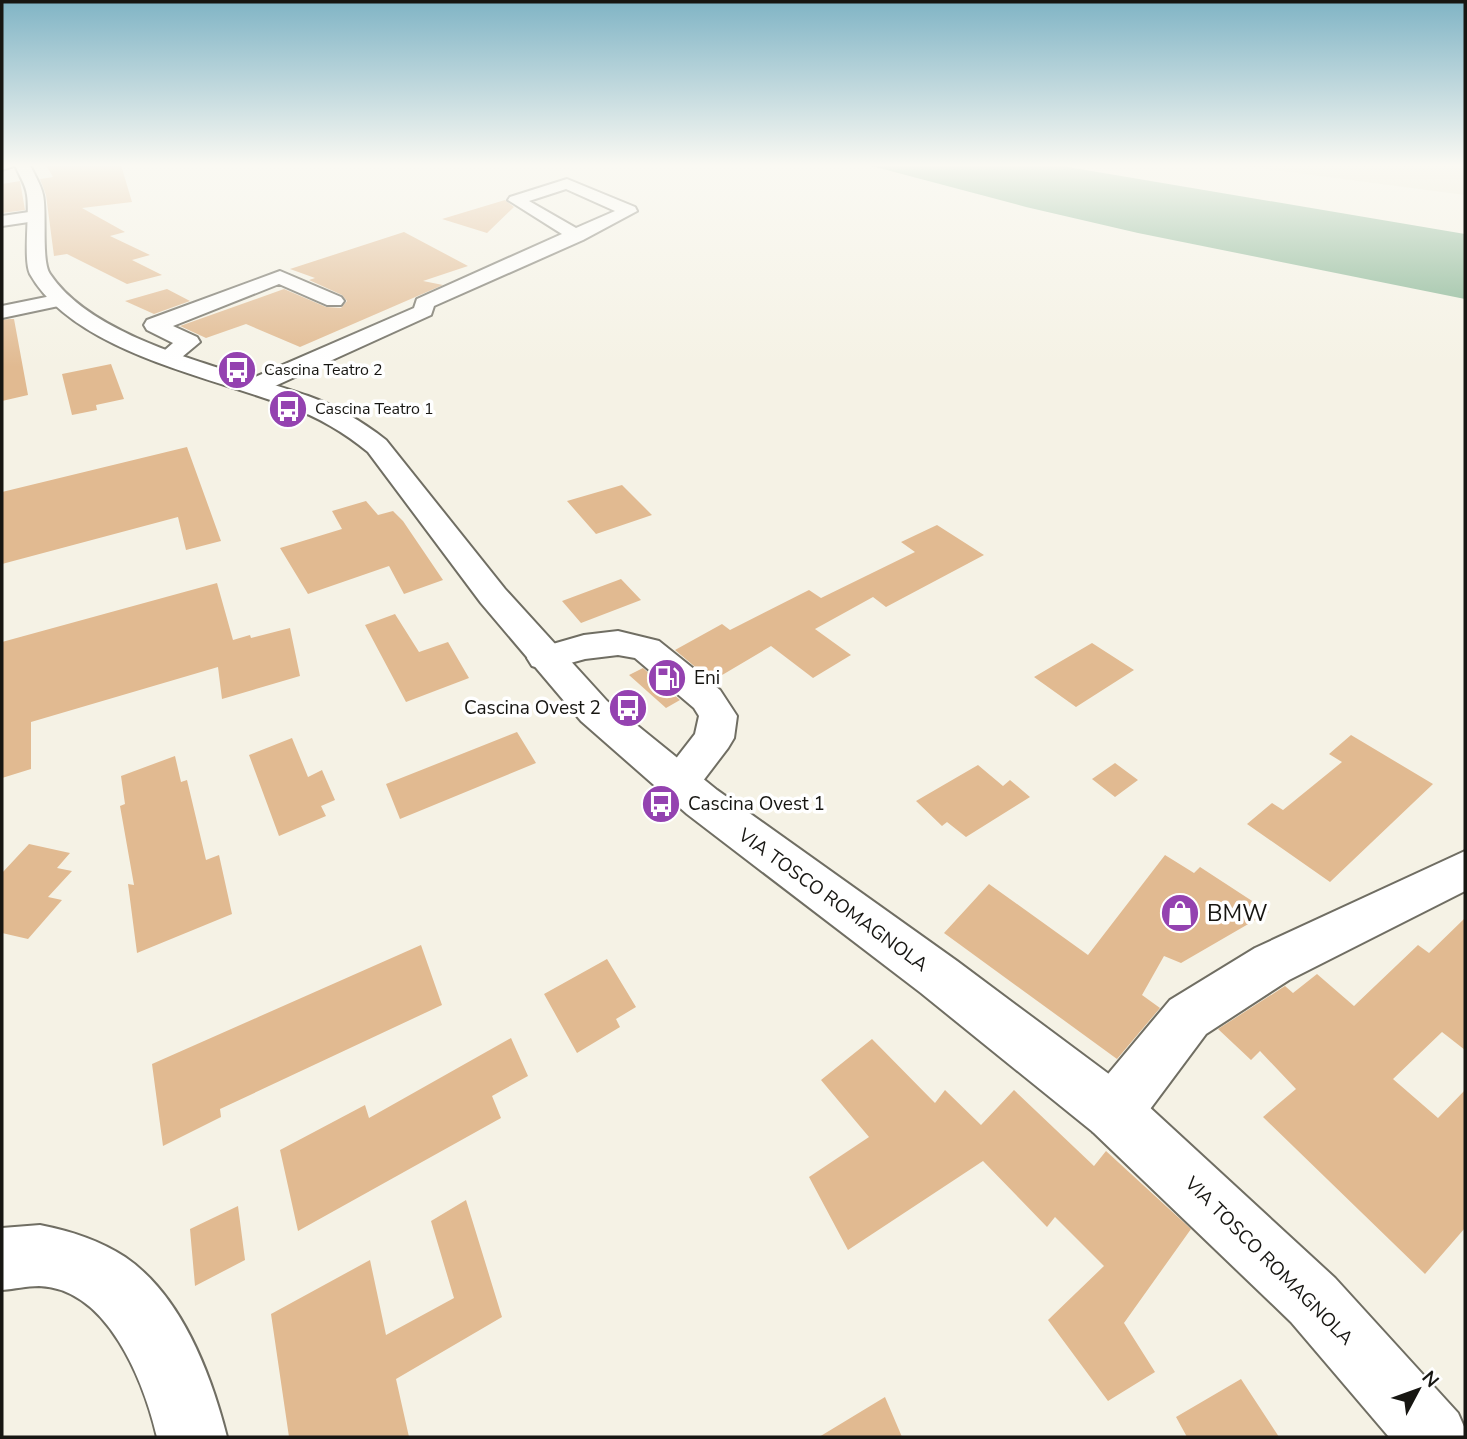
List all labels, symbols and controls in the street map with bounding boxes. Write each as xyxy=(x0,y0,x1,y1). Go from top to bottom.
bus stop icon: Cascina Teatro 2 xyxy=(216,349,258,391)
place label: Cascina Teatro 2 xyxy=(264,359,383,381)
bus stop icon: Cascina Teatro 1 xyxy=(267,388,309,430)
place label: Cascina Teatro 1 xyxy=(315,398,434,420)
fuel station icon: Eni xyxy=(646,657,688,699)
place label: Eni xyxy=(694,665,720,691)
bus stop icon: Cascina Ovest 2 xyxy=(607,687,649,729)
place label: Cascina Ovest 2 xyxy=(464,695,601,721)
bus stop icon: Cascina Ovest 1 xyxy=(640,783,682,825)
place label: Cascina Ovest 1 xyxy=(688,791,825,817)
street label: VIA TOSCO ROMAGNOLA xyxy=(732,822,933,978)
shop icon: BMW xyxy=(1159,892,1201,934)
place label: BMW xyxy=(1207,898,1268,929)
street label: VIA TOSCO ROMAGNOLA xyxy=(1178,1170,1359,1351)
north arrow xyxy=(1383,1355,1453,1425)
text: N xyxy=(1416,1366,1445,1393)

